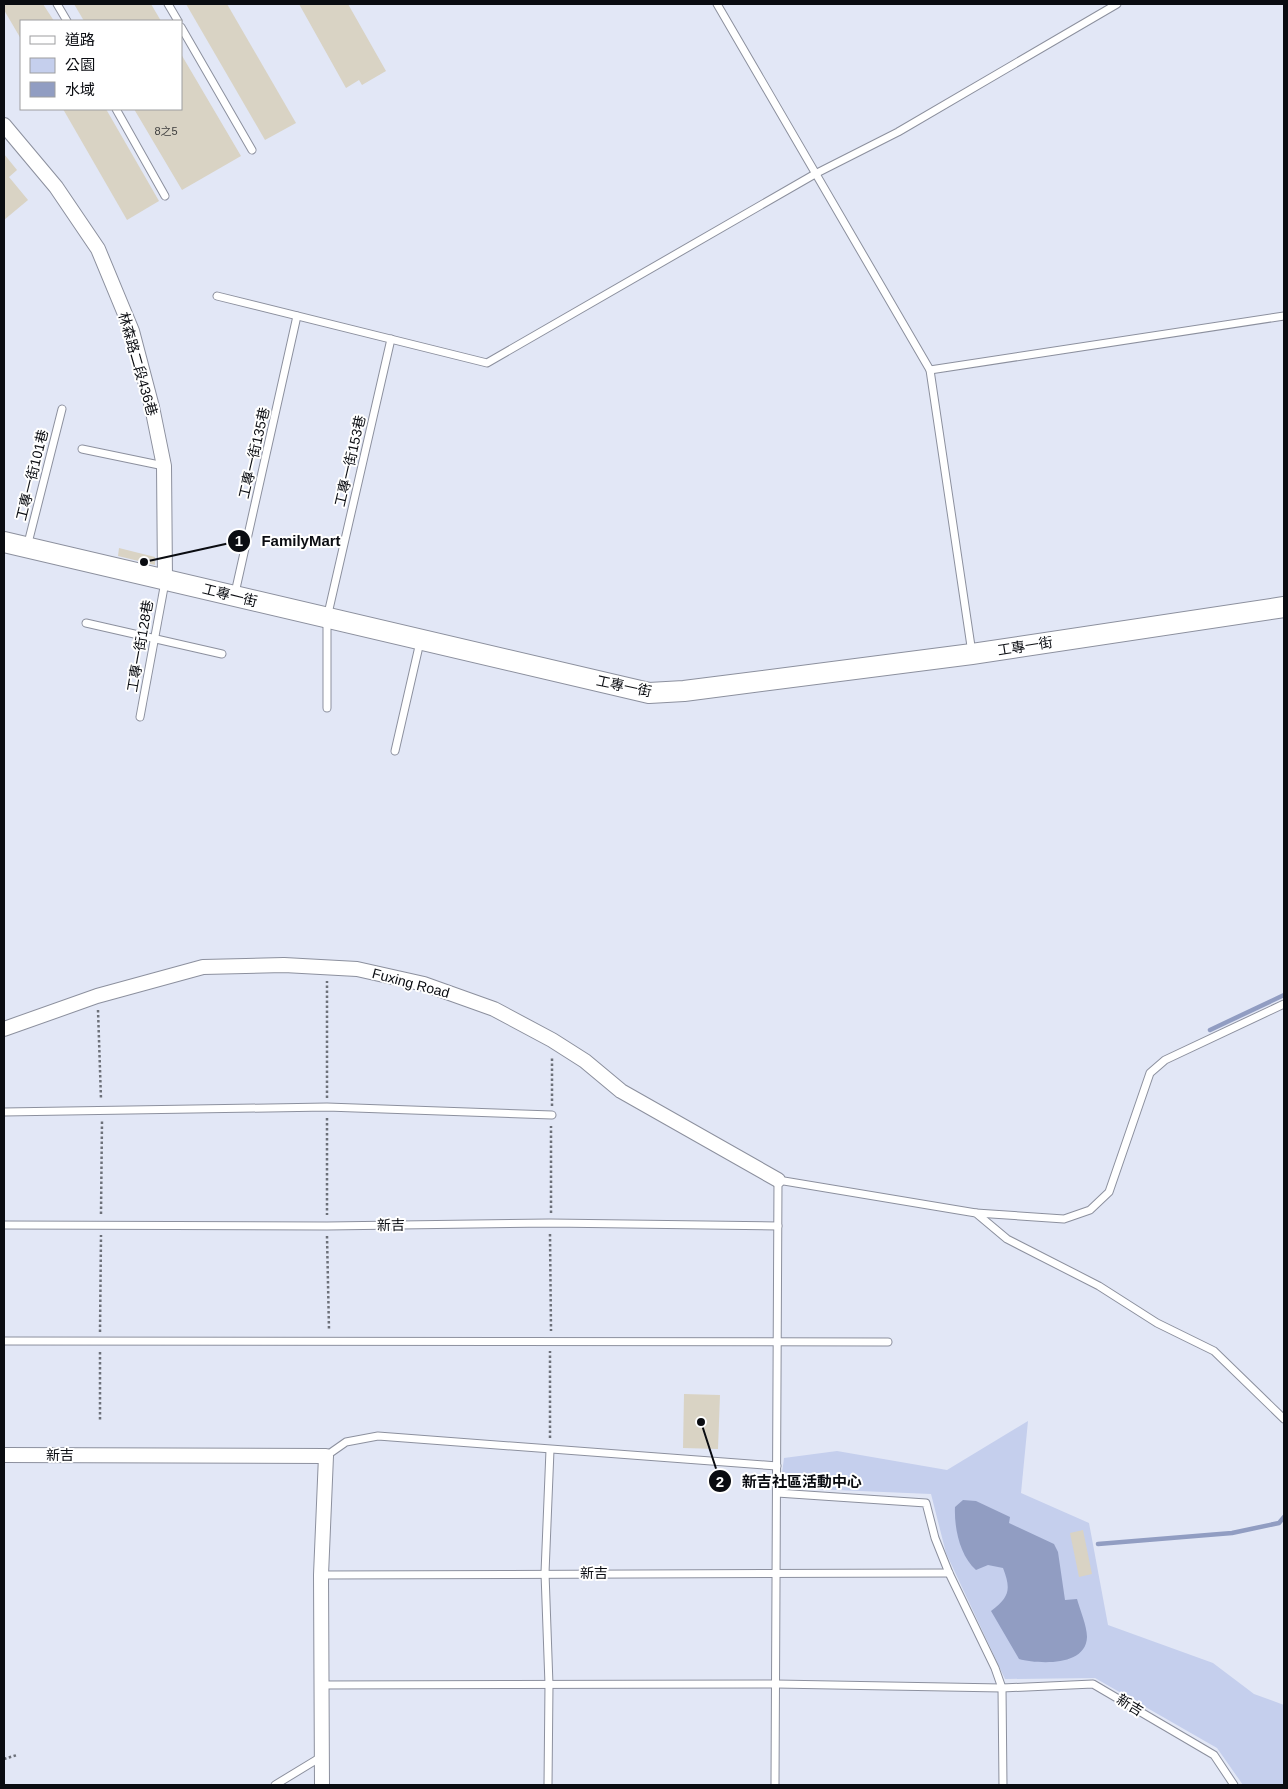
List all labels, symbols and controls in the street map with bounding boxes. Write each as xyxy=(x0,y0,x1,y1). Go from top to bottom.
legend xyxy=(20,20,182,110)
text: 道路 xyxy=(65,31,95,48)
text: 公園 xyxy=(65,56,95,73)
text: 水域 xyxy=(65,81,95,98)
house number: 8之5 xyxy=(154,125,178,137)
street label: 林森路二段436巷 xyxy=(116,310,160,418)
street label: 工專一街135巷 xyxy=(236,406,272,500)
street label: 工專一街153巷 xyxy=(332,414,368,508)
street label: 工專一街101巷 xyxy=(13,428,51,522)
callout: FamilyMart xyxy=(226,526,350,556)
text: 1 xyxy=(235,532,243,549)
text: FamilyMart xyxy=(261,532,341,549)
street label: 工專一街 xyxy=(201,580,259,610)
street label: 工專一街128巷 xyxy=(124,599,156,693)
street label: 工專一街 xyxy=(996,634,1054,658)
street label: 工專一街 xyxy=(595,672,653,700)
street label: Fuxing Road xyxy=(371,965,451,1001)
street label: 新吉 xyxy=(377,1217,405,1233)
street label: 新吉 xyxy=(46,1447,74,1463)
callout: 新吉社區活動中心 xyxy=(707,1466,872,1496)
text: 2 xyxy=(716,1473,724,1490)
text: 新吉社區活動中心 xyxy=(742,1473,862,1490)
street label: 新吉 xyxy=(580,1565,608,1581)
street label: 新吉 xyxy=(1114,1691,1146,1719)

